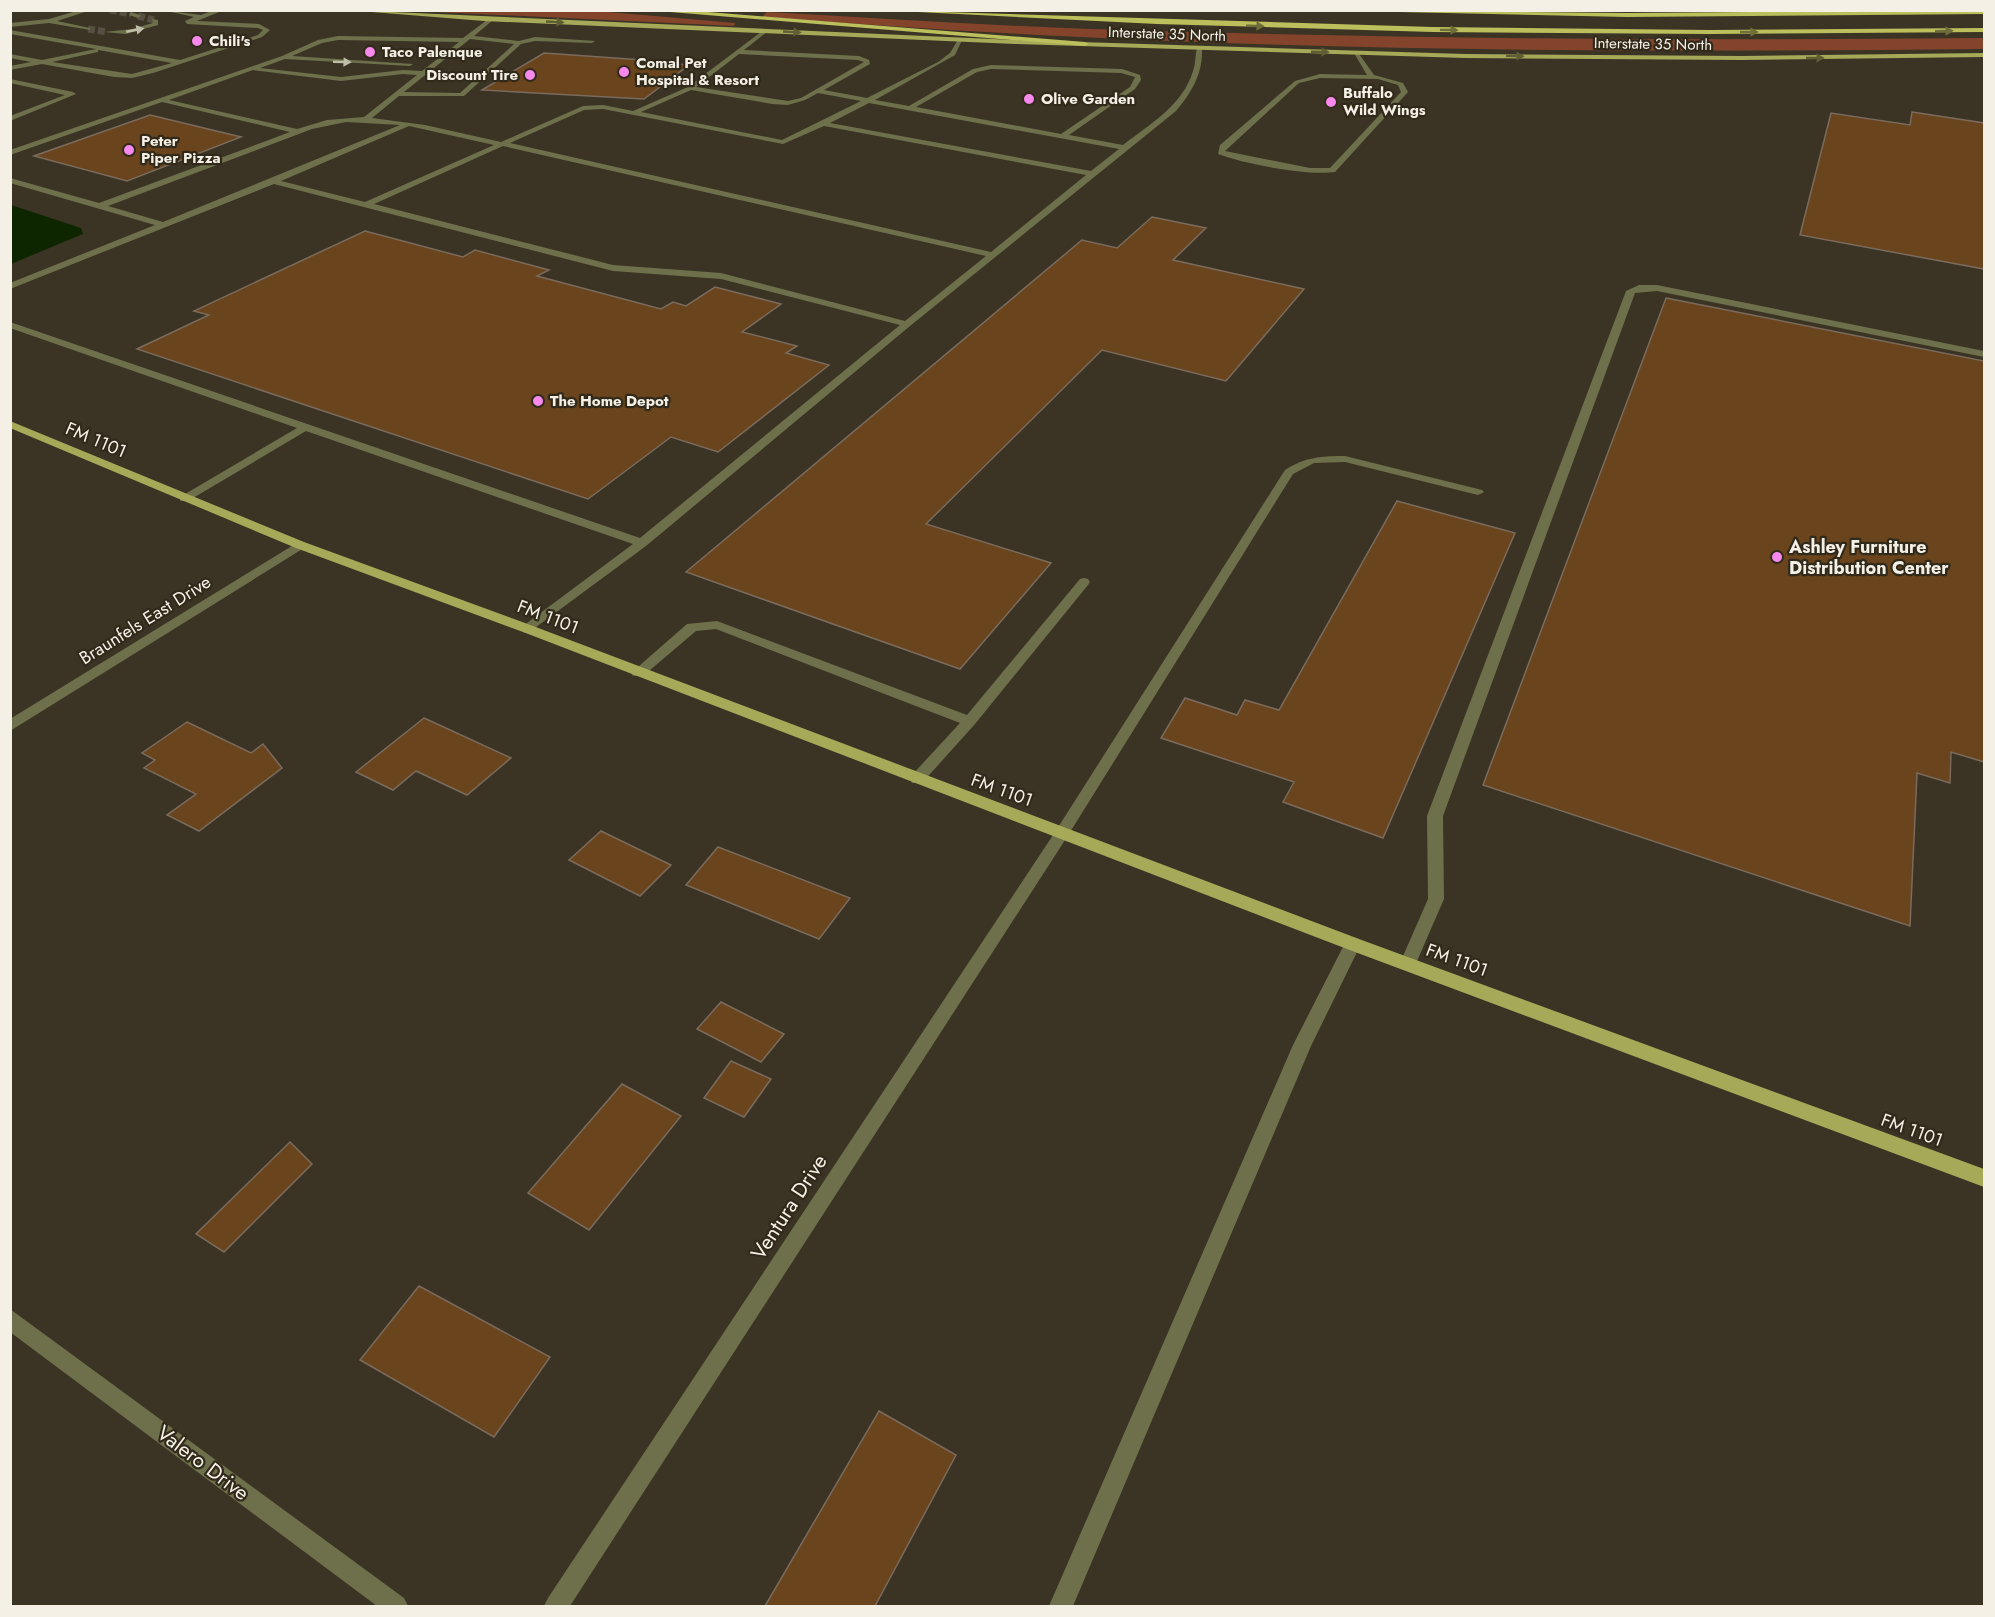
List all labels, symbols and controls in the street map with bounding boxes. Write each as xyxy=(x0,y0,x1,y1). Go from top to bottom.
one-way arrow xyxy=(545,17,564,26)
street label: Interstate 35 North xyxy=(1108,21,1226,47)
one-way arrow xyxy=(1245,21,1264,30)
one-way arrow xyxy=(126,25,145,34)
one-way arrow xyxy=(1440,25,1459,35)
one-way arrow xyxy=(1935,26,1954,35)
one-way arrow xyxy=(782,27,801,37)
one-way arrow xyxy=(1740,27,1759,37)
place label: Chili's xyxy=(209,30,250,52)
street label: Interstate 35 North xyxy=(1594,32,1712,56)
marker: Chili's xyxy=(190,34,204,48)
place label: Taco Palenque xyxy=(382,41,483,63)
marker: Taco Palenque xyxy=(363,45,377,59)
one-way arrow xyxy=(1310,47,1329,57)
one-way arrow xyxy=(1505,51,1524,61)
place label: Comal Pet Hospital & Resort xyxy=(636,52,759,91)
one-way arrow xyxy=(1805,53,1824,63)
one-way arrow xyxy=(333,57,352,67)
place label: Discount Tire xyxy=(426,64,518,86)
marker: Comal Pet Hospital & Resort xyxy=(617,65,631,79)
marker: Discount Tire xyxy=(523,68,537,82)
place label: Buffalo Wild Wings xyxy=(1343,82,1426,121)
place label: Olive Garden xyxy=(1041,88,1135,110)
marker: Olive Garden xyxy=(1022,92,1036,106)
marker: Buffalo Wild Wings xyxy=(1324,95,1338,109)
place label: Peter Piper Pizza xyxy=(141,130,221,169)
marker: Peter Piper Pizza xyxy=(122,143,136,157)
place label: The Home Depot xyxy=(550,390,669,412)
marker: The Home Depot xyxy=(531,394,545,408)
street label: FM 1101 xyxy=(61,416,131,464)
place label: Ashley Furniture Distribution Center xyxy=(1788,534,1949,581)
marker: Ashley Furniture Distribution Center xyxy=(1770,550,1784,564)
street label: Braunfels East Drive xyxy=(74,569,216,671)
street label: FM 1101 xyxy=(513,593,583,641)
street label: FM 1101 xyxy=(967,767,1037,813)
street label: FM 1101 xyxy=(1422,937,1492,983)
street label: FM 1101 xyxy=(1877,1107,1947,1153)
street label: Ventura Drive xyxy=(744,1148,834,1266)
street label: Valero Drive xyxy=(151,1418,256,1508)

